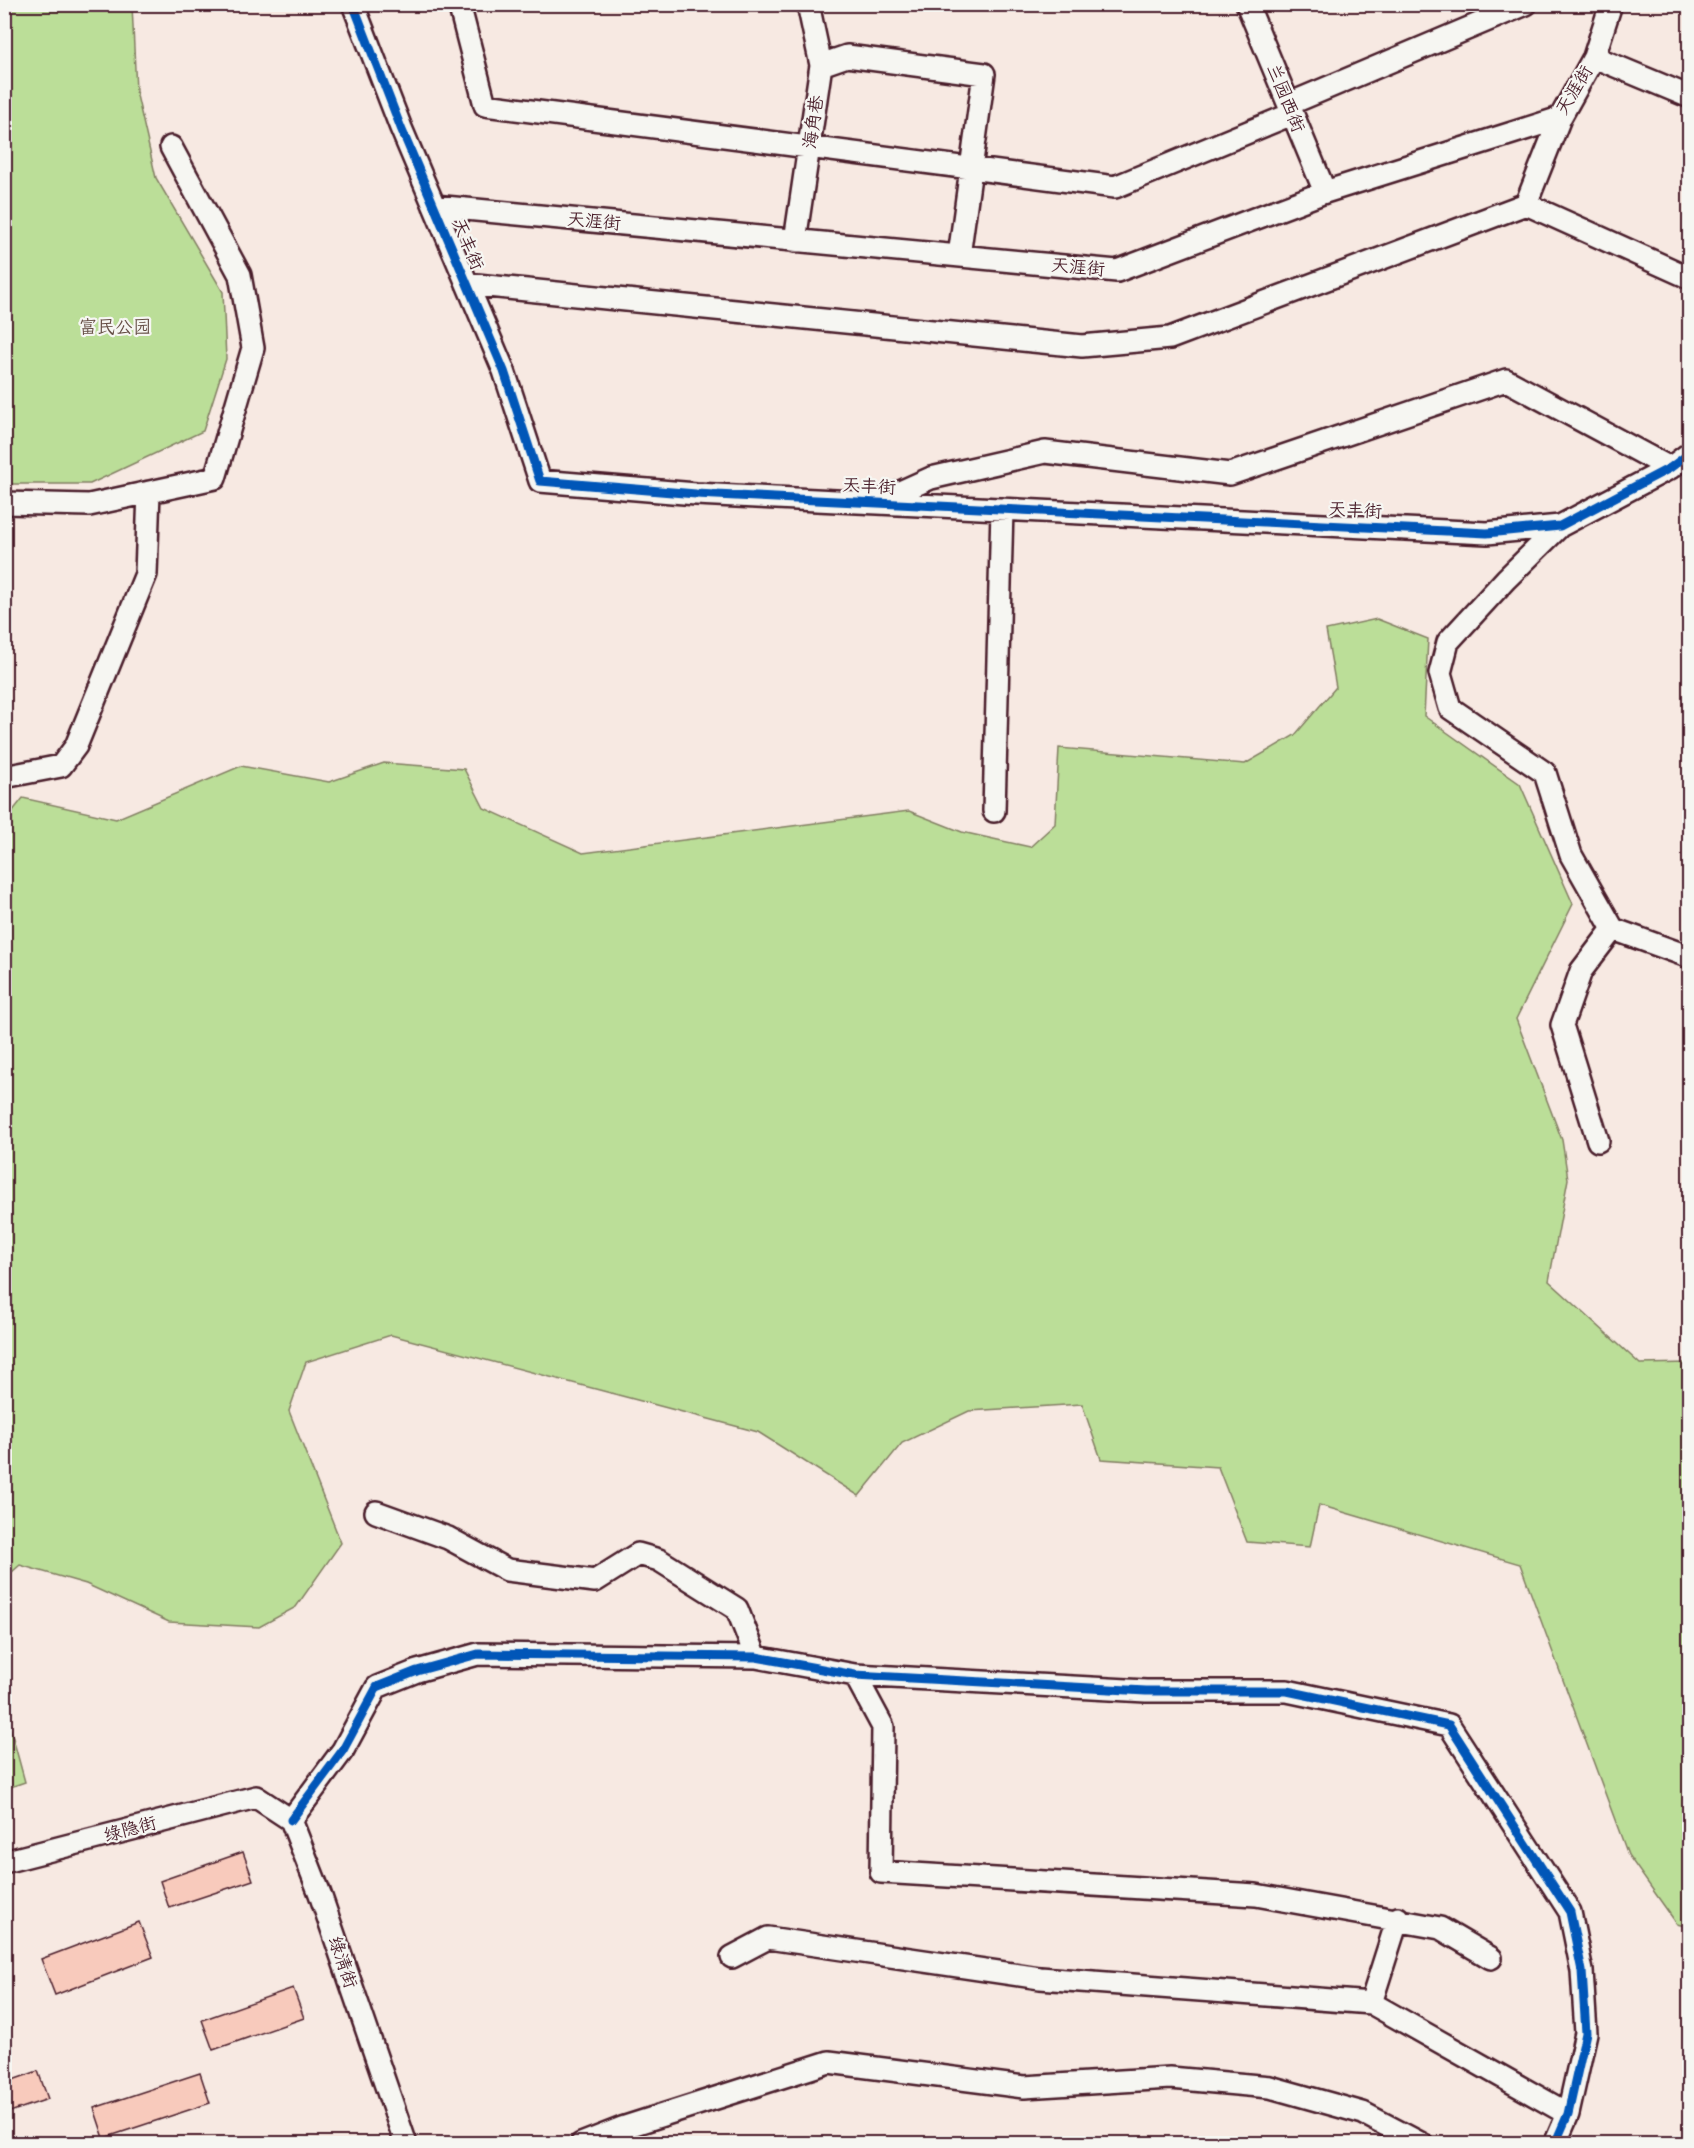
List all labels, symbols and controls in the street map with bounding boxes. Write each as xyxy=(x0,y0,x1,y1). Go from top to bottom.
street label: 兰园西街 xyxy=(1260,60,1311,136)
street label: 天涯街 xyxy=(1550,61,1599,120)
street label: 海角巷 xyxy=(797,94,830,151)
street label: 天涯街 xyxy=(566,207,622,236)
street label: 天丰街 xyxy=(445,214,490,274)
street label: 天涯街 xyxy=(1050,253,1106,282)
park label: 富民公园 xyxy=(79,315,151,340)
street label: 天丰街 xyxy=(841,473,897,500)
street label: 天丰街 xyxy=(1327,497,1383,524)
street label: 绿隐街 xyxy=(101,1810,159,1849)
street label: 绿清街 xyxy=(322,1933,363,1992)

